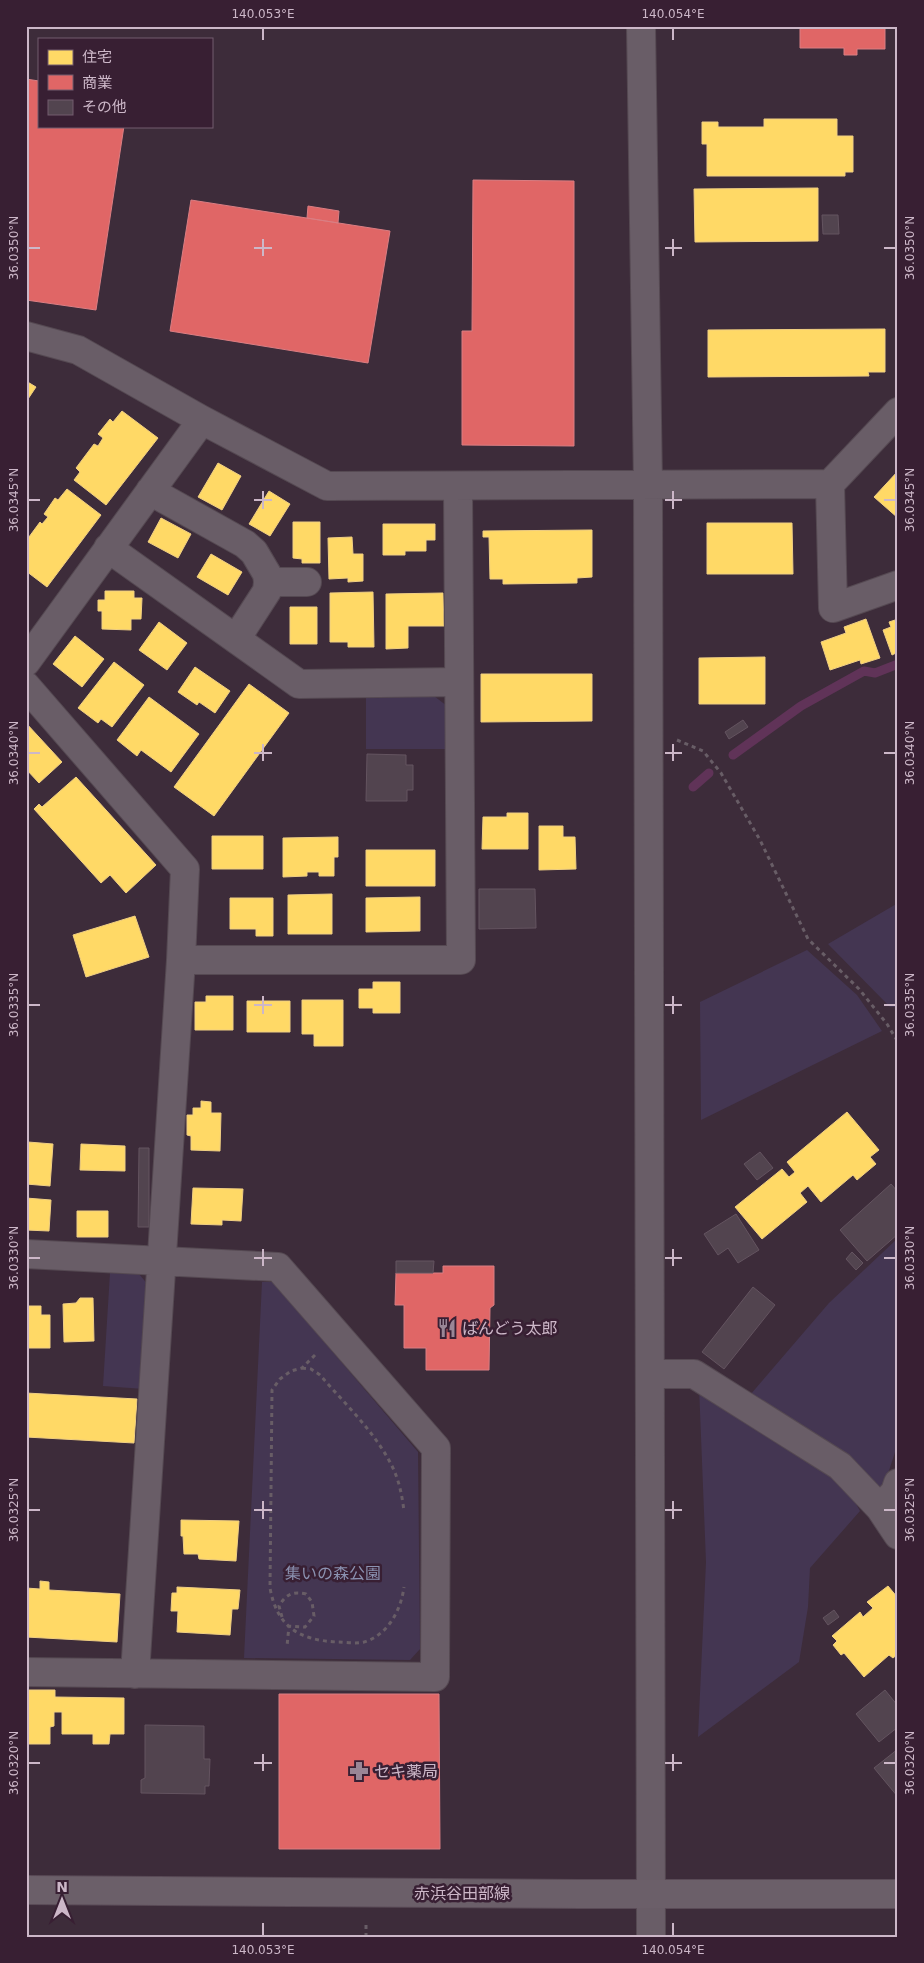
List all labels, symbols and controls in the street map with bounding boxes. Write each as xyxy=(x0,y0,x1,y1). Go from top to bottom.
text: 140.053°E xyxy=(231,7,295,21)
text: 140.054°E xyxy=(641,7,705,21)
legend xyxy=(38,38,212,128)
text: 住宅 xyxy=(82,48,112,66)
text: 商業 xyxy=(82,74,112,92)
text: その他 xyxy=(82,98,127,116)
text: 36.0350°N xyxy=(7,216,21,280)
text: 36.0350°N xyxy=(903,216,917,280)
text: 36.0345°N xyxy=(7,468,21,532)
text: 36.0345°N xyxy=(903,468,917,532)
text: 36.0340°N xyxy=(7,721,21,785)
text: 36.0340°N xyxy=(903,721,917,785)
text: 36.0335°N xyxy=(7,973,21,1037)
text: 36.0335°N xyxy=(903,973,917,1037)
text: 36.0330°N xyxy=(7,1226,21,1290)
text: 36.0330°N xyxy=(903,1226,917,1290)
restaurant icon: ばんどう太郎 xyxy=(436,1317,458,1339)
place label: ばんどう太郎 xyxy=(462,1319,558,1338)
text: 36.0325°N xyxy=(7,1478,21,1542)
text: 36.0325°N xyxy=(903,1478,917,1542)
park label: 集いの森公園 xyxy=(285,1564,381,1583)
text: 36.0320°N xyxy=(7,1731,21,1795)
text: 36.0320°N xyxy=(903,1731,917,1795)
pharmacy icon: セキ薬局 xyxy=(348,1760,370,1782)
place label: セキ薬局 xyxy=(374,1762,438,1781)
north arrow xyxy=(38,1876,88,1926)
text: N xyxy=(56,1879,68,1895)
street label: 赤浜谷田部線 xyxy=(414,1884,510,1903)
text: 140.053°E xyxy=(231,1943,295,1957)
text: 140.054°E xyxy=(641,1943,705,1957)

